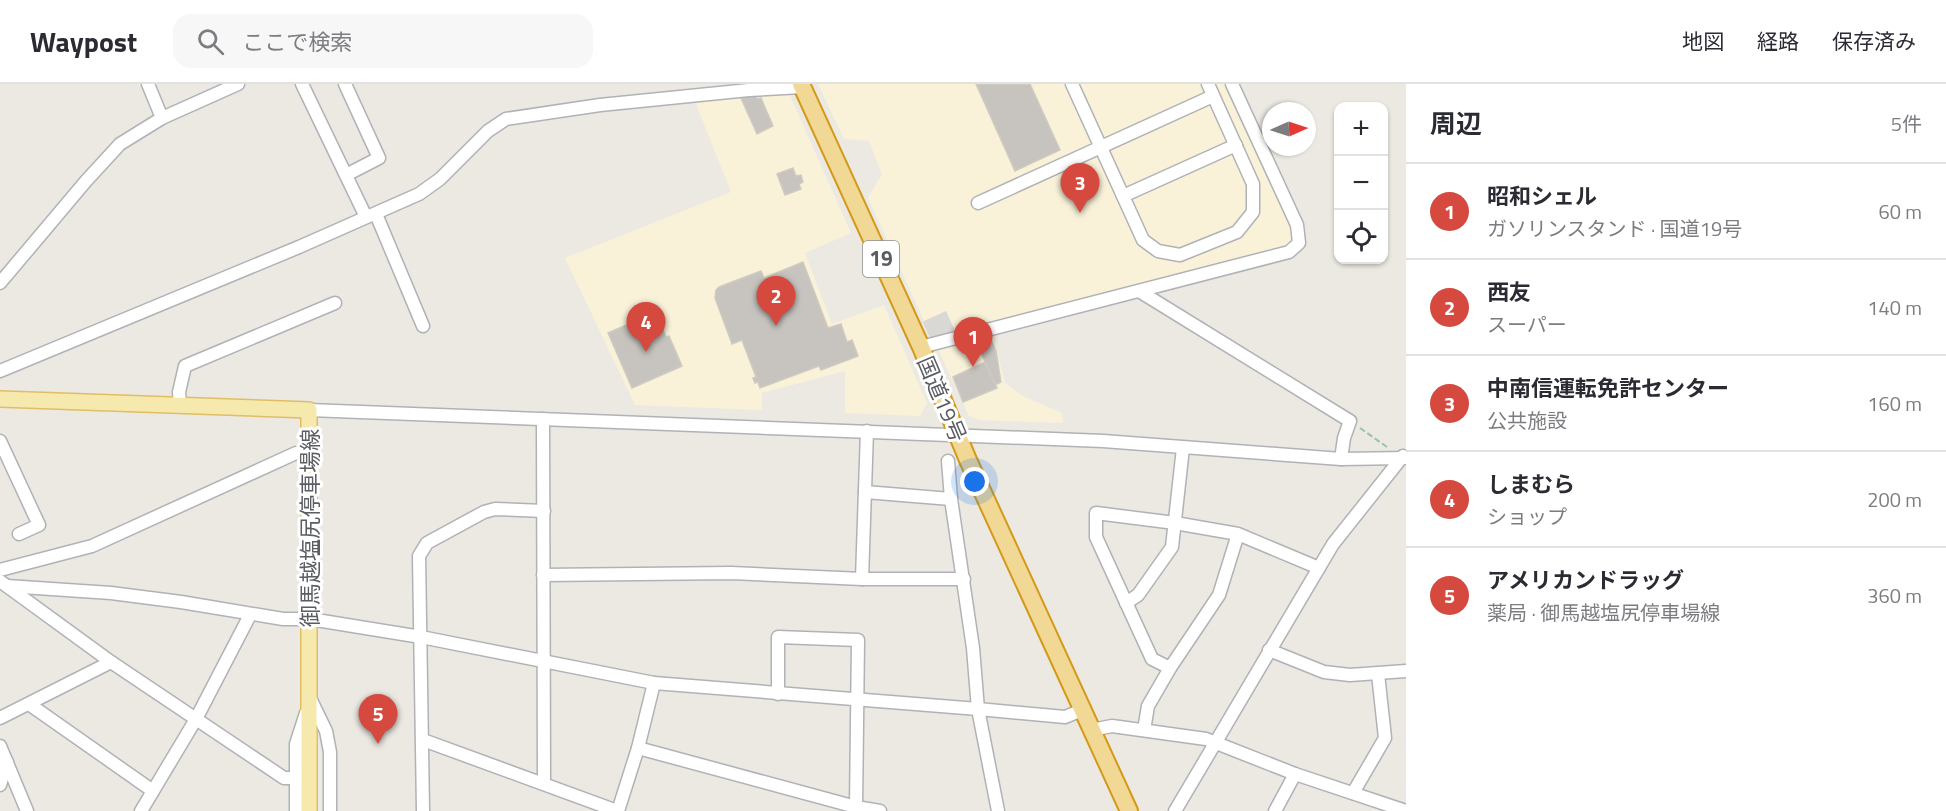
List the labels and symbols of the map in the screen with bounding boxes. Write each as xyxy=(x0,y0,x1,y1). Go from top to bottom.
north arrow xyxy=(1262,102,1316,156)
pin: 3 xyxy=(1060,164,1100,213)
road number: 19 xyxy=(863,241,899,277)
pin: 2 xyxy=(756,276,796,326)
pin: 4 xyxy=(626,302,666,352)
pin: 1 xyxy=(954,318,992,367)
street label: 国道19号 xyxy=(909,351,975,447)
street label: 御馬越塩尻停車場線 xyxy=(293,429,327,627)
your location xyxy=(960,467,989,496)
pin: 5 xyxy=(358,694,398,744)

